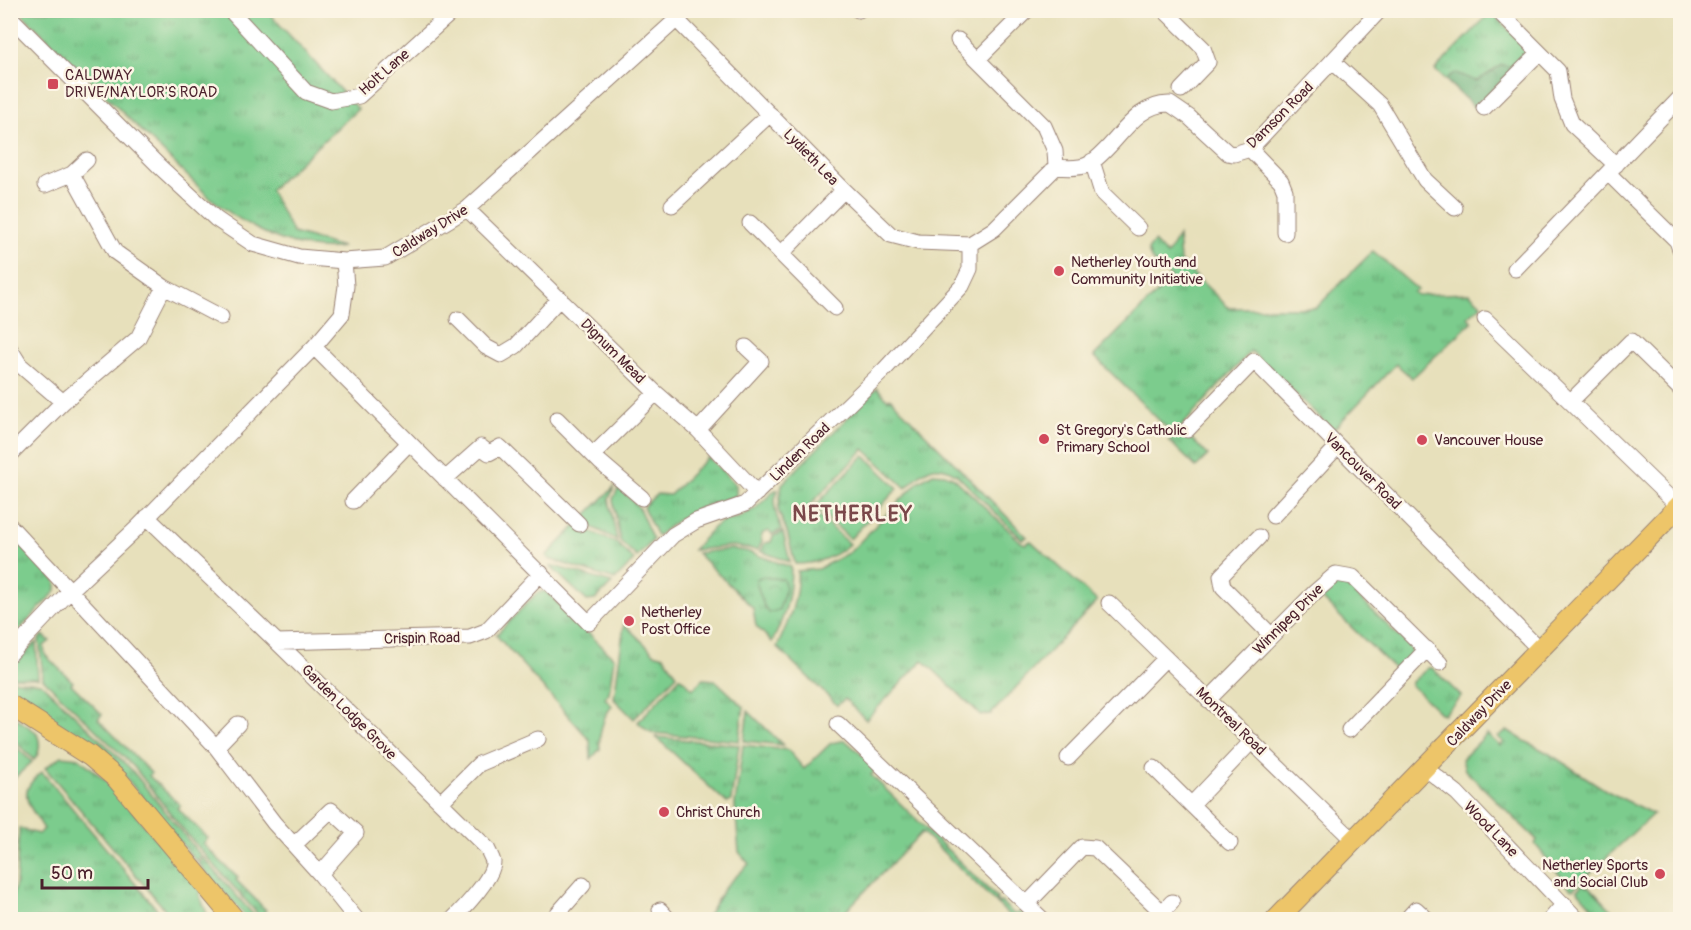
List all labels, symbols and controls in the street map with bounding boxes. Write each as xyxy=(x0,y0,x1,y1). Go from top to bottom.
street label: Holt Lane xyxy=(355,45,414,100)
place label: CALDWAY DRIVE/NAYLOR'S ROAD xyxy=(65,66,217,102)
marker: CALDWAY DRIVE/NAYLOR'S ROAD xyxy=(46,77,60,91)
street label: Damson Road xyxy=(1243,78,1318,153)
street label: Lydieth Lea xyxy=(779,125,842,190)
street label: Caldway Drive xyxy=(389,200,472,262)
place label: Netherley Youth and Community Initiative xyxy=(1071,253,1203,289)
marker: Netherley Youth and Community Initiative xyxy=(1052,264,1066,278)
street label: Dignum Mead xyxy=(576,315,649,388)
street label: Linden Road xyxy=(766,419,835,486)
place label: St Gregory's Catholic Primary School xyxy=(1056,421,1188,457)
street label: Vancouver Road xyxy=(1320,429,1405,514)
place label: Vancouver House xyxy=(1434,431,1544,450)
marker: St Gregory's Catholic Primary School xyxy=(1037,432,1051,446)
marker: Vancouver House xyxy=(1415,433,1429,447)
district label: NETHERLEY xyxy=(792,501,914,528)
street label: Winnipeg Drive xyxy=(1249,580,1328,659)
place label: Netherley Post Office xyxy=(641,603,711,639)
marker: Netherley Post Office xyxy=(622,614,636,628)
street label: Crispin Road xyxy=(384,628,460,649)
street label: Garden Lodge Grove xyxy=(297,661,401,765)
street label: Caldway Drive xyxy=(1443,675,1516,751)
street label: Montreal Road xyxy=(1192,683,1270,760)
street label: Wood Lane xyxy=(1459,797,1522,862)
place label: Christ Church xyxy=(676,803,760,822)
marker: Christ Church xyxy=(657,805,671,819)
scale bar xyxy=(42,852,148,890)
place label: Netherley Sports and Social Club xyxy=(1542,856,1648,892)
text: 50 m xyxy=(51,862,93,885)
marker: Netherley Sports and Social Club xyxy=(1653,867,1667,881)

